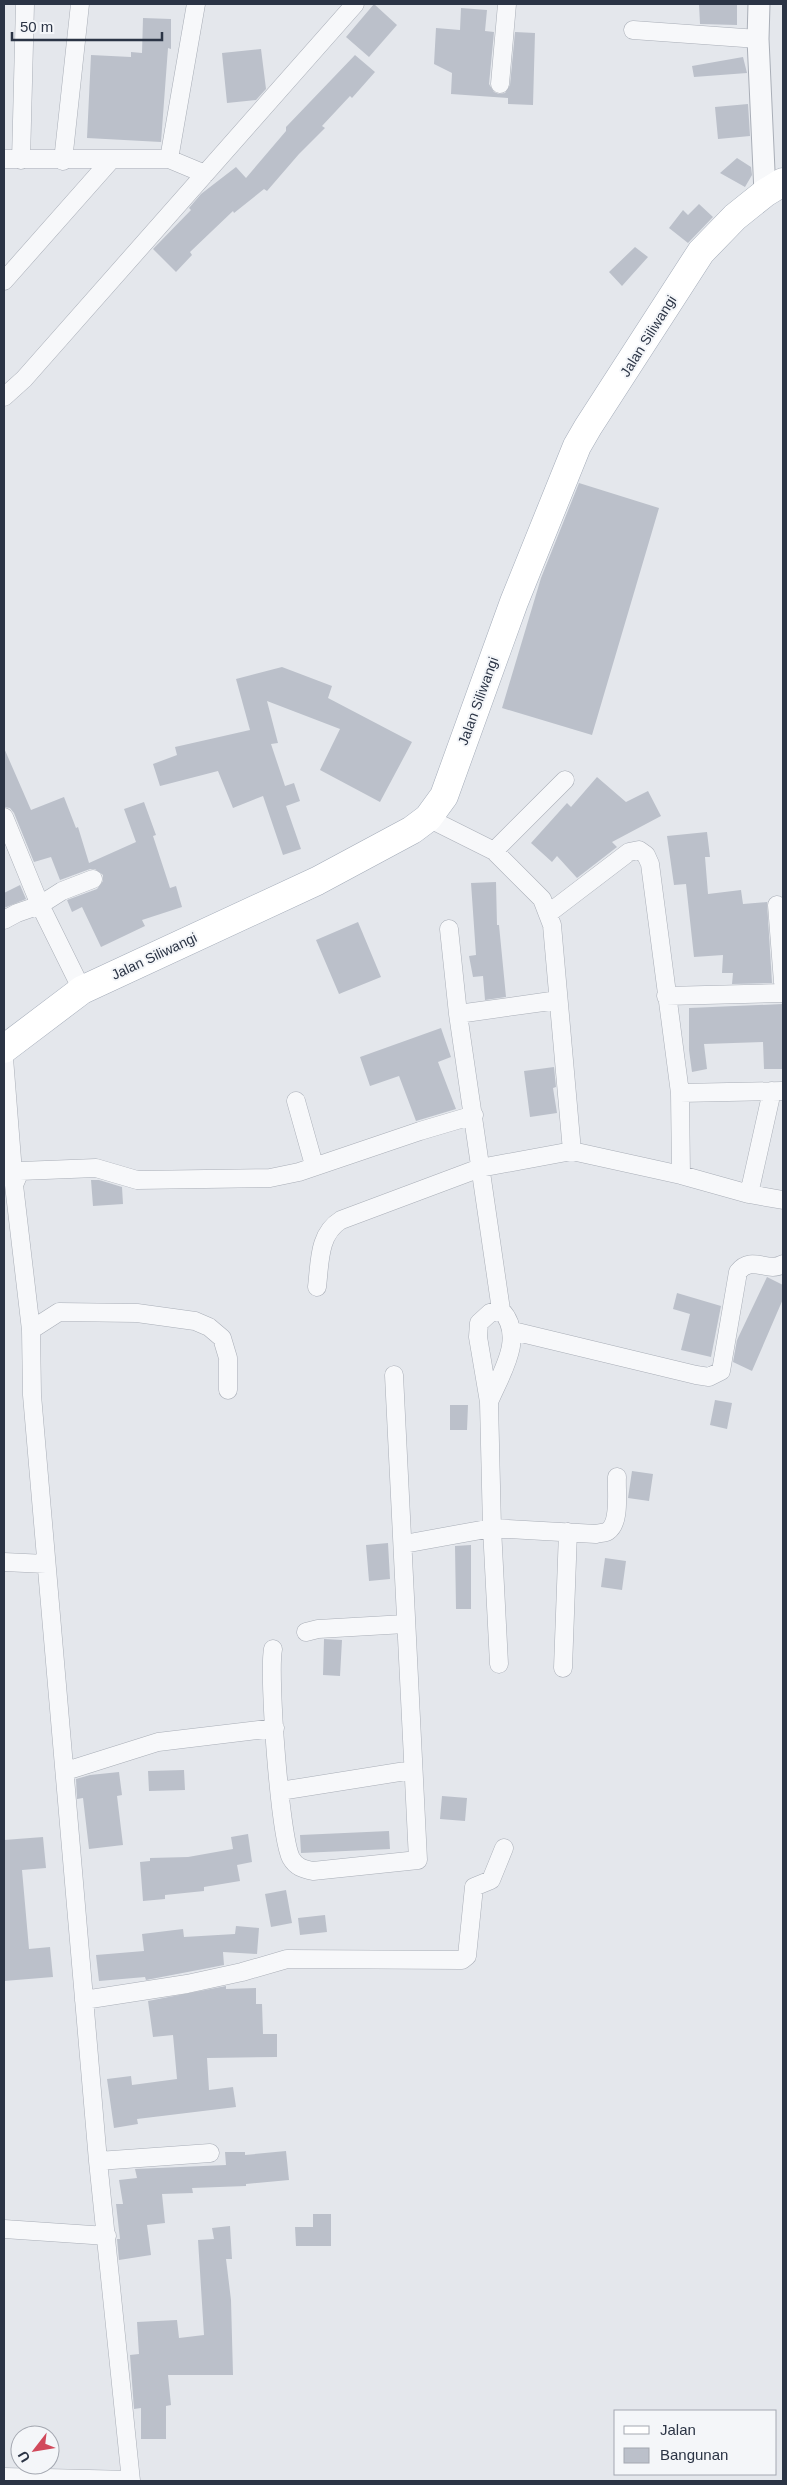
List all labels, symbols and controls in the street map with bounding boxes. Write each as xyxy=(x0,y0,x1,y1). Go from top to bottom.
scale bar xyxy=(12,10,162,42)
text: 50 m xyxy=(20,18,53,35)
street label: Jalan Siliwangi xyxy=(617,292,679,380)
street label: Jalan Siliwangi xyxy=(455,655,501,747)
street label: Jalan Siliwangi xyxy=(109,929,199,983)
legend xyxy=(614,2410,777,2475)
text: Jalan xyxy=(660,2421,696,2438)
north arrow xyxy=(10,2425,60,2475)
text: Bangunan xyxy=(660,2446,728,2463)
text: U xyxy=(14,2448,33,2465)

